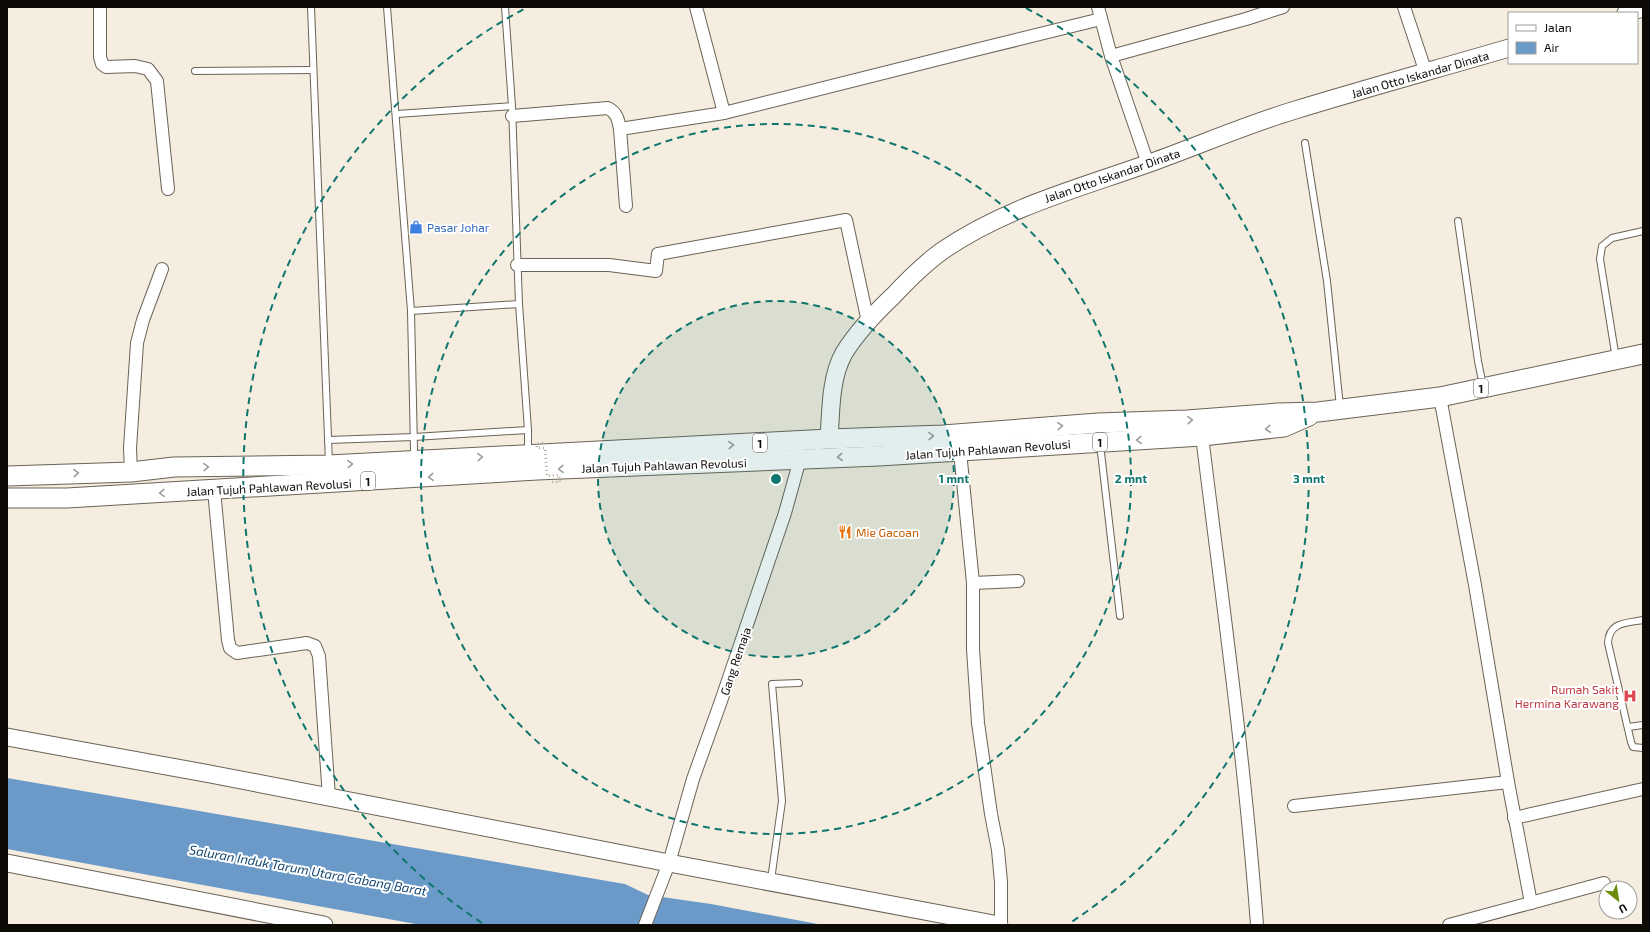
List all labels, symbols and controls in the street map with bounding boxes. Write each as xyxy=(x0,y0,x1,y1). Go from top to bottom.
legend xyxy=(1508,12,1638,64)
text: Jalan xyxy=(1544,20,1572,34)
text: Air xyxy=(1544,40,1559,54)
street label: Jalan Otto Iskandar Dinata xyxy=(1350,48,1490,100)
street label: Jalan Otto Iskandar Dinata xyxy=(1042,145,1182,205)
shop icon: Pasar Johar xyxy=(408,219,424,235)
place label: Pasar Johar xyxy=(427,220,490,234)
road number: 1 xyxy=(1474,379,1488,397)
one-way arrow xyxy=(1187,415,1193,424)
one-way arrow xyxy=(1057,421,1063,430)
one-way arrow xyxy=(1265,424,1271,433)
one-way arrow xyxy=(928,431,934,440)
road number: 1 xyxy=(1093,433,1107,451)
road number: 1 xyxy=(753,434,767,452)
one-way arrow xyxy=(1136,435,1142,444)
street label: Jalan Tujuh Pahlawan Revolusi xyxy=(905,436,1071,463)
one-way arrow xyxy=(728,440,734,449)
one-way arrow xyxy=(477,453,483,461)
one-way arrow xyxy=(837,453,843,462)
street label: Jalan Tujuh Pahlawan Revolusi xyxy=(581,455,747,476)
one-way arrow xyxy=(347,459,353,468)
one-way arrow xyxy=(203,463,209,471)
one-way arrow xyxy=(558,465,564,473)
one-way arrow xyxy=(73,469,79,478)
text: 1 mnt xyxy=(939,471,969,485)
text: 2 mnt xyxy=(1115,471,1147,485)
text: 3 mnt xyxy=(1293,471,1325,485)
road number: 1 xyxy=(361,472,375,490)
one-way arrow xyxy=(428,472,434,481)
centre of rings xyxy=(769,472,783,486)
street label: Jalan Tujuh Pahlawan Revolusi xyxy=(186,476,352,499)
one-way arrow xyxy=(159,488,165,497)
restaurant icon: Mie Gacoan xyxy=(837,524,853,540)
place label: Mie Gacoan xyxy=(856,525,919,539)
street label: Gang Remaja xyxy=(717,625,754,697)
place label: Rumah Sakit Hermina Karawang xyxy=(1515,682,1619,710)
hospital icon: Rumah Sakit Hermina Karawang xyxy=(1622,688,1638,704)
water label: Saluran Induk Tarum Utara Cabang Barat xyxy=(188,841,428,899)
north arrow xyxy=(1598,880,1638,920)
text: U xyxy=(1617,902,1630,917)

